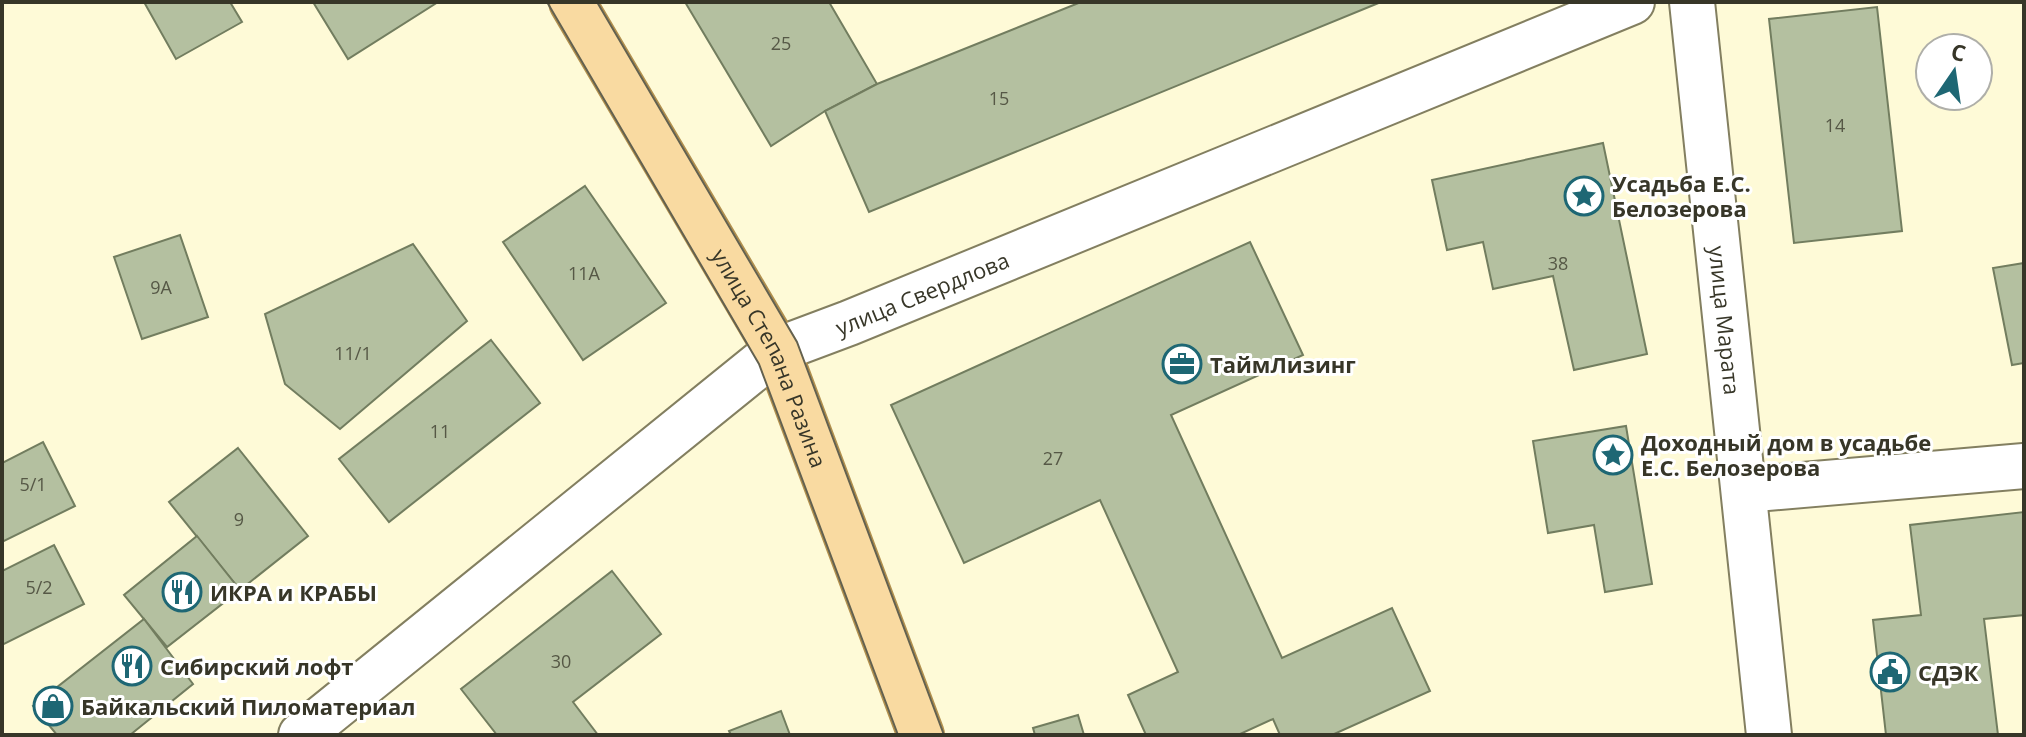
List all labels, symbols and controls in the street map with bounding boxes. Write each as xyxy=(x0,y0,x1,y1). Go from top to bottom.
house number: 25 xyxy=(771,31,791,55)
north arrow xyxy=(1914,32,1994,112)
text: С xyxy=(1949,35,1969,68)
house number: 15 xyxy=(989,86,1009,110)
house number: 14 xyxy=(1825,113,1845,137)
place label: Усадьба Е.С. Белозерова xyxy=(1612,168,1751,223)
place icon: Усадьба Е.С. Белозерова xyxy=(1563,175,1605,217)
street label: улица Степана Разина xyxy=(705,243,835,471)
street label: улица Свердлова xyxy=(831,244,1013,342)
street label: улица Марата xyxy=(1703,244,1748,396)
house number: 38 xyxy=(1548,251,1568,275)
house number: 11А xyxy=(568,261,601,285)
house number: 9А xyxy=(150,275,172,299)
house number: 11/1 xyxy=(334,341,372,365)
office icon: ТаймЛизинг xyxy=(1161,343,1203,385)
place label: ТаймЛизинг xyxy=(1210,349,1356,379)
house number: 11 xyxy=(430,419,450,443)
place label: Доходный дом в усадьбе Е.С. Белозерова xyxy=(1641,427,1931,482)
place icon: Доходный дом в усадьбе Е.С. Белозерова xyxy=(1592,434,1634,476)
house number: 27 xyxy=(1043,446,1063,470)
house number: 5/1 xyxy=(19,472,47,496)
house number: 9 xyxy=(234,507,244,531)
restaurant icon: ИКРА и КРАБЫ xyxy=(161,571,203,613)
house number: 5/2 xyxy=(25,575,53,599)
place label: ИКРА и КРАБЫ xyxy=(210,577,377,607)
restaurant icon: Сибирский лофт xyxy=(111,645,153,687)
house number: 30 xyxy=(551,649,571,673)
place label: Сибирский лофт xyxy=(160,651,354,681)
public building icon: СДЭК xyxy=(1869,651,1911,693)
place label: СДЭК xyxy=(1918,657,1978,687)
shop icon: Байкальский Пиломатериал xyxy=(32,685,74,727)
place label: Байкальский Пиломатериал xyxy=(81,691,415,721)

